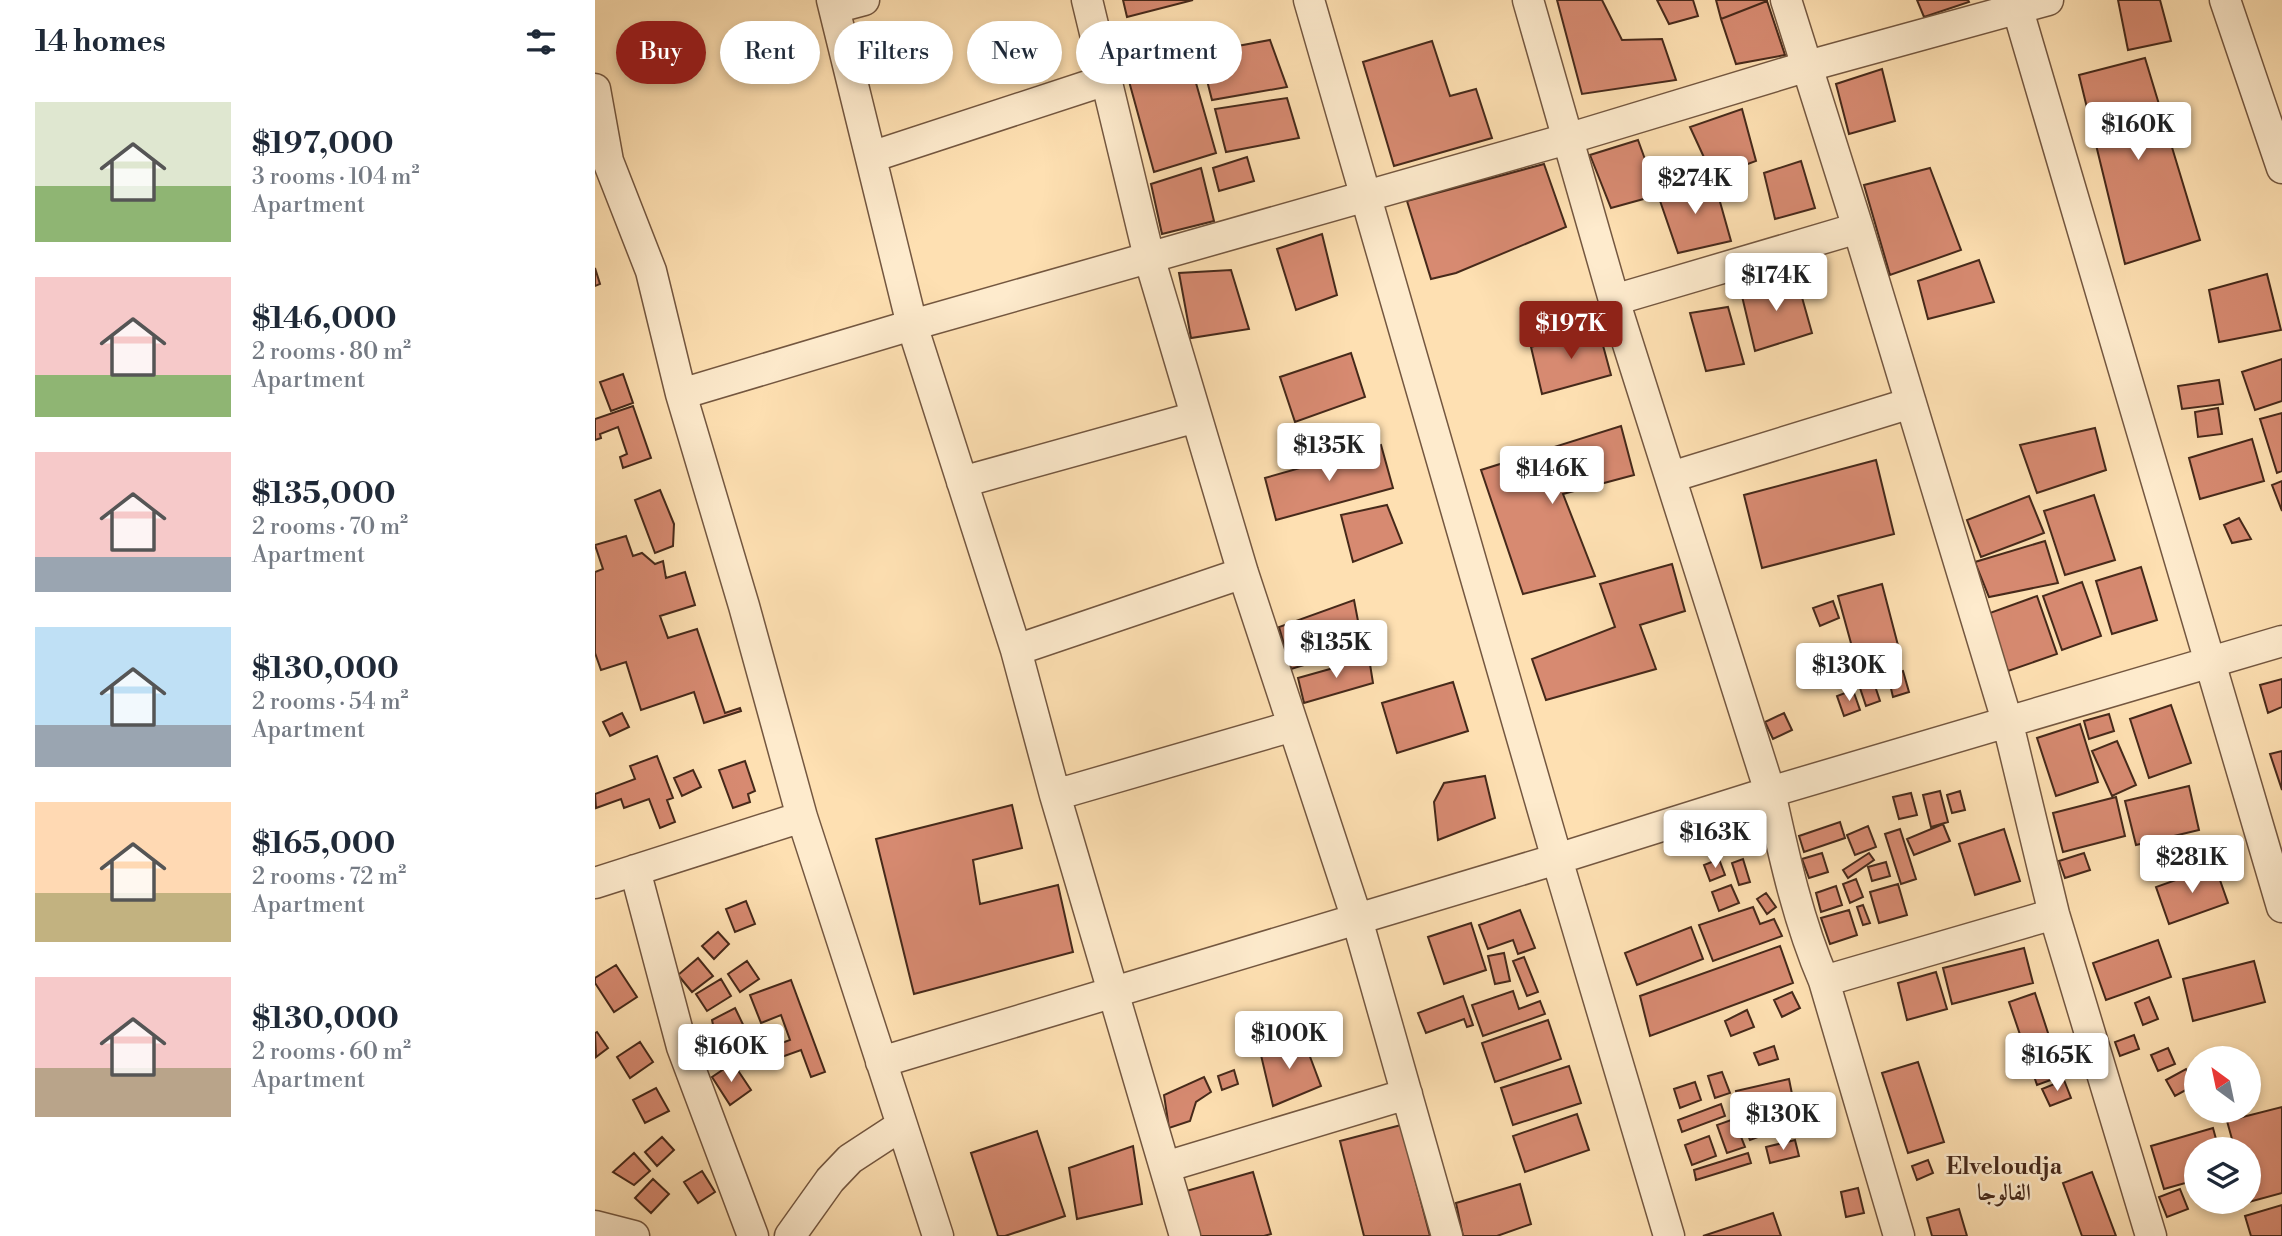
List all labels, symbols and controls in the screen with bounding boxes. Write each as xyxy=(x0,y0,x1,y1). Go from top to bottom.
chip: Buy xyxy=(616,21,706,84)
chip: Rent xyxy=(720,21,820,84)
chip: Filters xyxy=(834,21,953,84)
chip: New xyxy=(967,21,1062,84)
chip: Apartment xyxy=(1076,21,1242,84)
text: 14 homes xyxy=(35,23,166,61)
icon: filters xyxy=(522,23,560,61)
pin: $160K xyxy=(2089,102,2187,162)
text: $160K xyxy=(2101,111,2175,139)
text: $197,000 xyxy=(252,125,394,163)
icon: home xyxy=(91,130,175,214)
pin: $274K xyxy=(1646,156,1744,216)
text: 3 rooms · 104 m² xyxy=(252,163,420,191)
text: $274K xyxy=(1658,165,1732,193)
text: Apartment xyxy=(252,191,365,219)
pin: $174K xyxy=(1727,254,1825,313)
text: $174K xyxy=(1741,262,1811,290)
text: $146,000 xyxy=(252,300,397,338)
pin: $197K xyxy=(1522,302,1620,361)
icon: home xyxy=(91,305,175,389)
text: $197K xyxy=(1535,310,1607,338)
text: 2 rooms · 80 m² xyxy=(252,338,411,366)
text: Apartment xyxy=(252,366,365,394)
pin: $135K xyxy=(1280,424,1378,483)
text: $135K xyxy=(1293,432,1365,460)
pin: $146K xyxy=(1503,447,1601,506)
text: $146K xyxy=(1516,455,1588,483)
text: $135,000 xyxy=(252,475,396,513)
icon: home xyxy=(91,480,175,564)
text: 2 rooms · 70 m² xyxy=(252,513,408,541)
text: Apartment xyxy=(252,541,365,569)
pin: $135K xyxy=(1287,620,1385,680)
text: $135K xyxy=(1300,629,1372,657)
pin: $130K xyxy=(1800,644,1898,703)
text: $130,000 xyxy=(252,650,399,688)
text: $130K xyxy=(1812,652,1886,680)
icon: home xyxy=(91,655,175,739)
text: 2 rooms · 54 m² xyxy=(252,688,409,716)
text: Apartment xyxy=(252,716,365,744)
pin: $163K xyxy=(1666,810,1764,870)
text: $163K xyxy=(1680,819,1750,847)
text: $165,000 xyxy=(252,825,395,863)
icon: home xyxy=(91,830,175,914)
pin: $281K xyxy=(2143,836,2241,895)
text: $281K xyxy=(2156,844,2228,872)
text: 2 rooms · 72 m² xyxy=(252,863,406,891)
text: Apartment xyxy=(252,891,365,919)
text: $130,000 xyxy=(252,1000,399,1038)
icon: home xyxy=(91,1005,175,1089)
pin: $100K xyxy=(1240,1012,1338,1071)
text: $100K xyxy=(1251,1020,1327,1048)
pin: $160K xyxy=(682,1024,780,1084)
text: $160K xyxy=(694,1033,768,1061)
pin: $165K xyxy=(2008,1034,2106,1093)
text: 2 rooms · 60 m² xyxy=(252,1038,411,1066)
text: $165K xyxy=(2021,1042,2093,1070)
north arrow xyxy=(2184,1046,2261,1124)
map controls xyxy=(2184,1046,2261,1214)
text: Apartment xyxy=(252,1066,365,1094)
pin: $130K xyxy=(1734,1092,1832,1152)
text: $130K xyxy=(1746,1101,1820,1129)
button: layers xyxy=(2184,1137,2261,1214)
district label: Elveloudja الفالوجا xyxy=(1946,1153,2063,1207)

